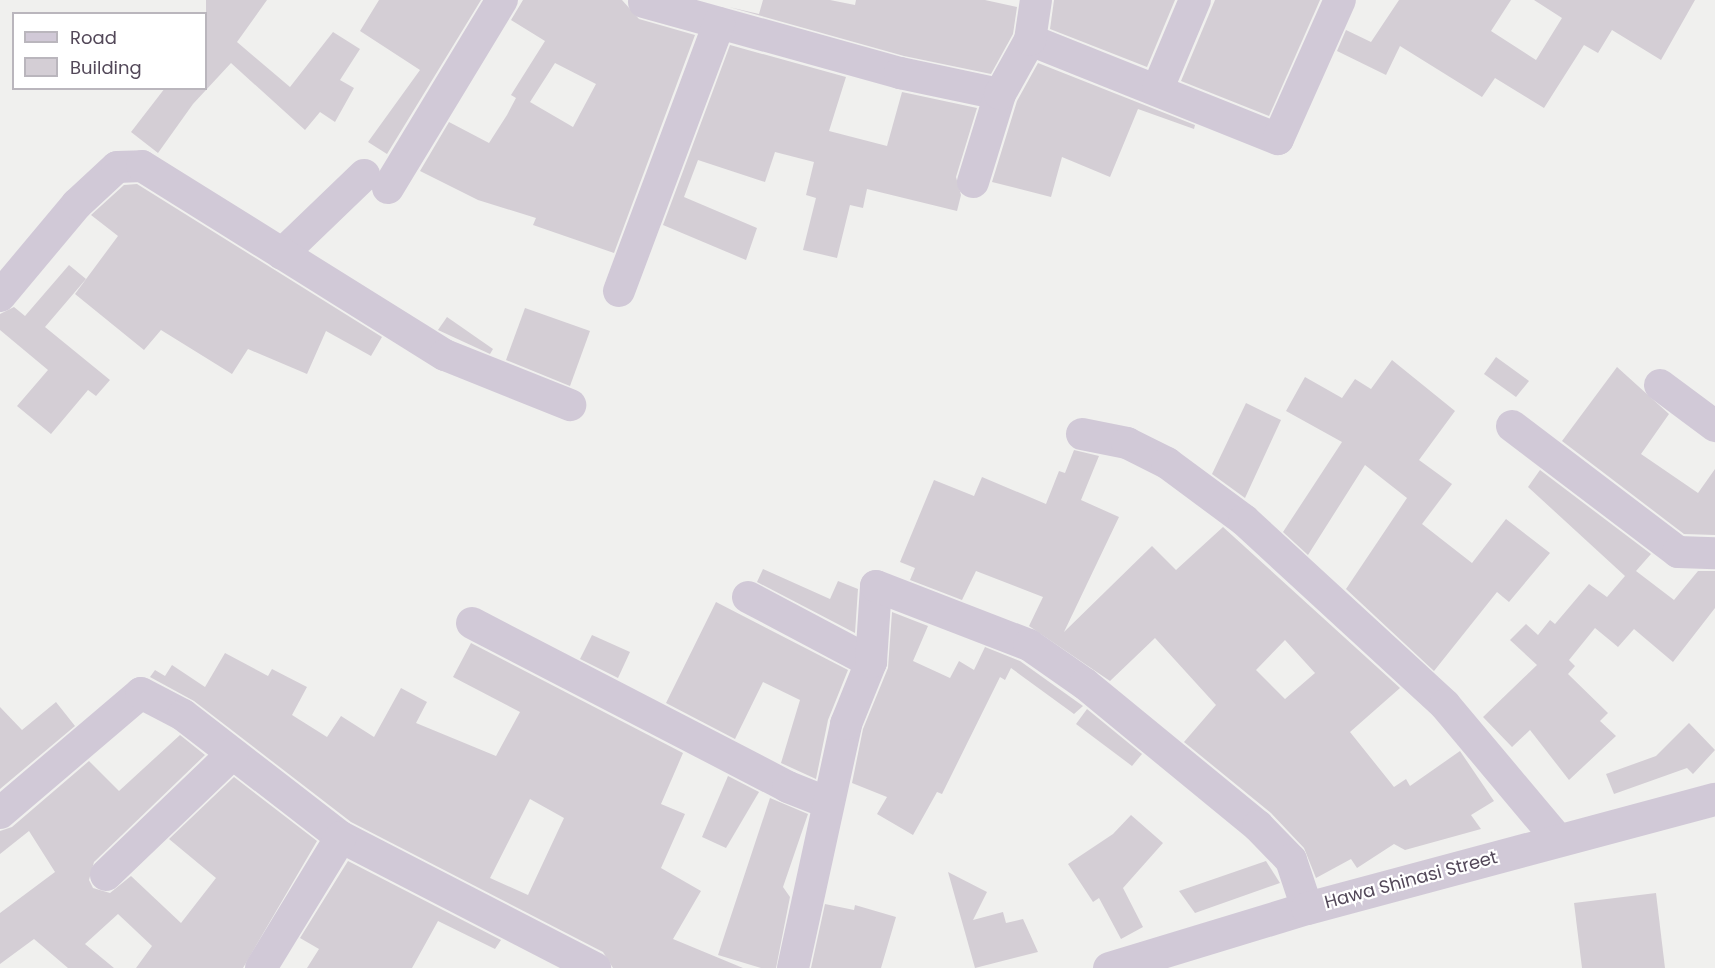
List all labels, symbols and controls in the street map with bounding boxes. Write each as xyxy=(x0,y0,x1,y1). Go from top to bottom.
legend xyxy=(12,12,207,90)
text: Road xyxy=(70,25,117,50)
text: Building xyxy=(70,55,142,80)
street label: Hawa Shinasi Street xyxy=(1322,847,1500,913)

